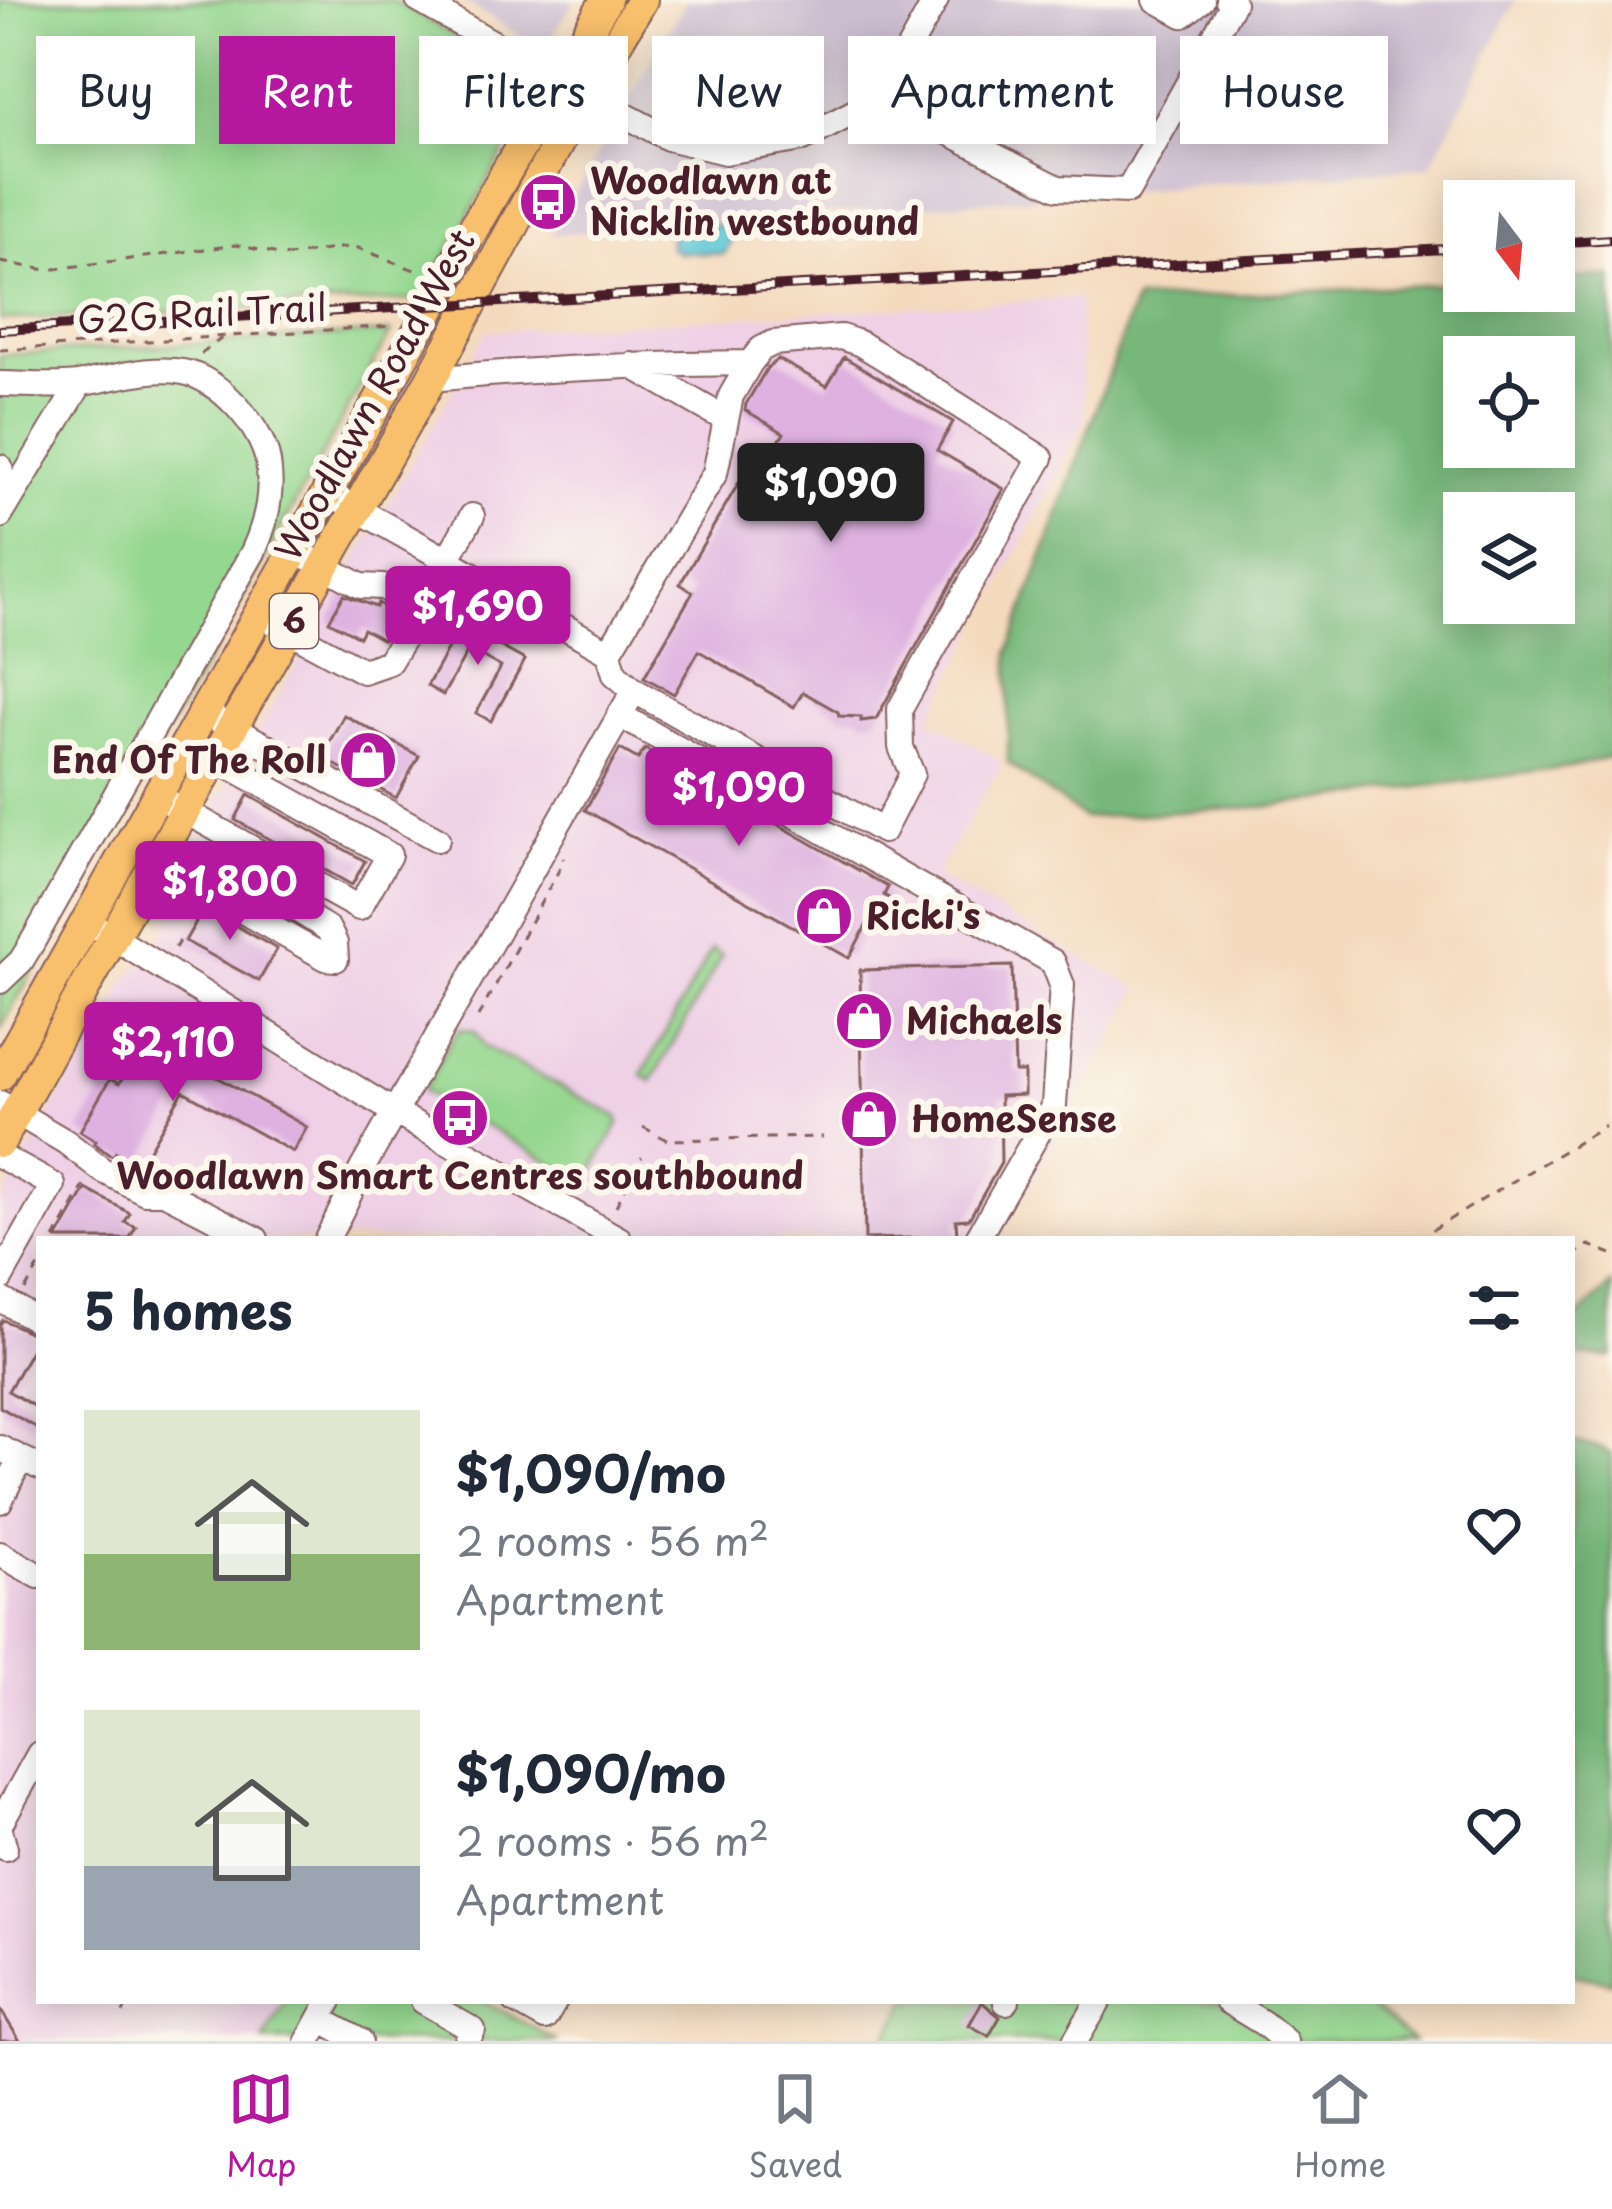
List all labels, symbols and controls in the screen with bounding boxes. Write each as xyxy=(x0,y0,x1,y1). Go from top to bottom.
chip: Buy xyxy=(36,36,195,144)
chip: Rent xyxy=(219,36,395,144)
chip: Filters xyxy=(419,36,628,144)
chip: New xyxy=(652,36,824,144)
chip: Apartment xyxy=(848,36,1156,144)
chip: House xyxy=(1180,36,1388,144)
place label: Woodlawn at Nicklin westbound xyxy=(590,152,919,247)
bus stop icon: Woodlawn at Nicklin westbound xyxy=(517,171,579,233)
north arrow xyxy=(1443,180,1575,312)
map controls xyxy=(1443,180,1575,624)
street label: Woodlawn Road West xyxy=(259,218,487,570)
street label: G2G Rail Trail xyxy=(76,278,328,346)
button: locate xyxy=(1443,336,1575,468)
pin: $1,090 xyxy=(733,443,929,545)
text: $1,090 xyxy=(764,452,898,511)
button: layers xyxy=(1443,492,1575,624)
pin: $1,690 xyxy=(380,566,576,668)
text: $1,690 xyxy=(412,575,544,634)
road number: 6 xyxy=(270,594,318,648)
shop icon: End Of The Roll xyxy=(337,729,399,791)
place label: End Of The Roll xyxy=(52,731,326,785)
pin: $1,090 xyxy=(641,747,837,849)
text: $1,090 xyxy=(672,756,806,815)
pin: $1,800 xyxy=(132,841,328,943)
text: $1,800 xyxy=(162,850,298,909)
shop icon: Ricki's xyxy=(793,885,855,947)
place label: Ricki's xyxy=(866,887,980,941)
shop icon: Michaels xyxy=(833,990,895,1052)
place label: Michaels xyxy=(906,992,1062,1046)
pin: $2,110 xyxy=(75,1002,271,1104)
text: $2,110 xyxy=(111,1011,235,1070)
bus stop icon: Woodlawn Smart Centres southbound xyxy=(429,1087,491,1149)
shop icon: HomeSense xyxy=(838,1088,900,1150)
place label: HomeSense xyxy=(911,1090,1117,1144)
place label: Woodlawn Smart Centres southbound xyxy=(116,1147,804,1201)
text: 5 homes xyxy=(84,1270,293,1347)
icon: filters xyxy=(1461,1275,1527,1341)
text: $1,090/mo xyxy=(456,1433,726,1510)
icon: home xyxy=(180,1458,324,1602)
icon: heart xyxy=(1461,1497,1527,1563)
text: 2 rooms · 56 m² xyxy=(456,1510,769,1569)
text: Apartment xyxy=(456,1569,664,1628)
text: $1,090/mo xyxy=(456,1733,726,1810)
icon: home xyxy=(180,1758,324,1902)
icon: heart xyxy=(1461,1797,1527,1863)
text: 2 rooms · 56 m² xyxy=(456,1810,769,1869)
text: Apartment xyxy=(456,1869,664,1928)
tab: Map xyxy=(226,2066,297,2188)
tab: Saved xyxy=(749,2066,842,2188)
tab: Home xyxy=(1294,2066,1386,2188)

